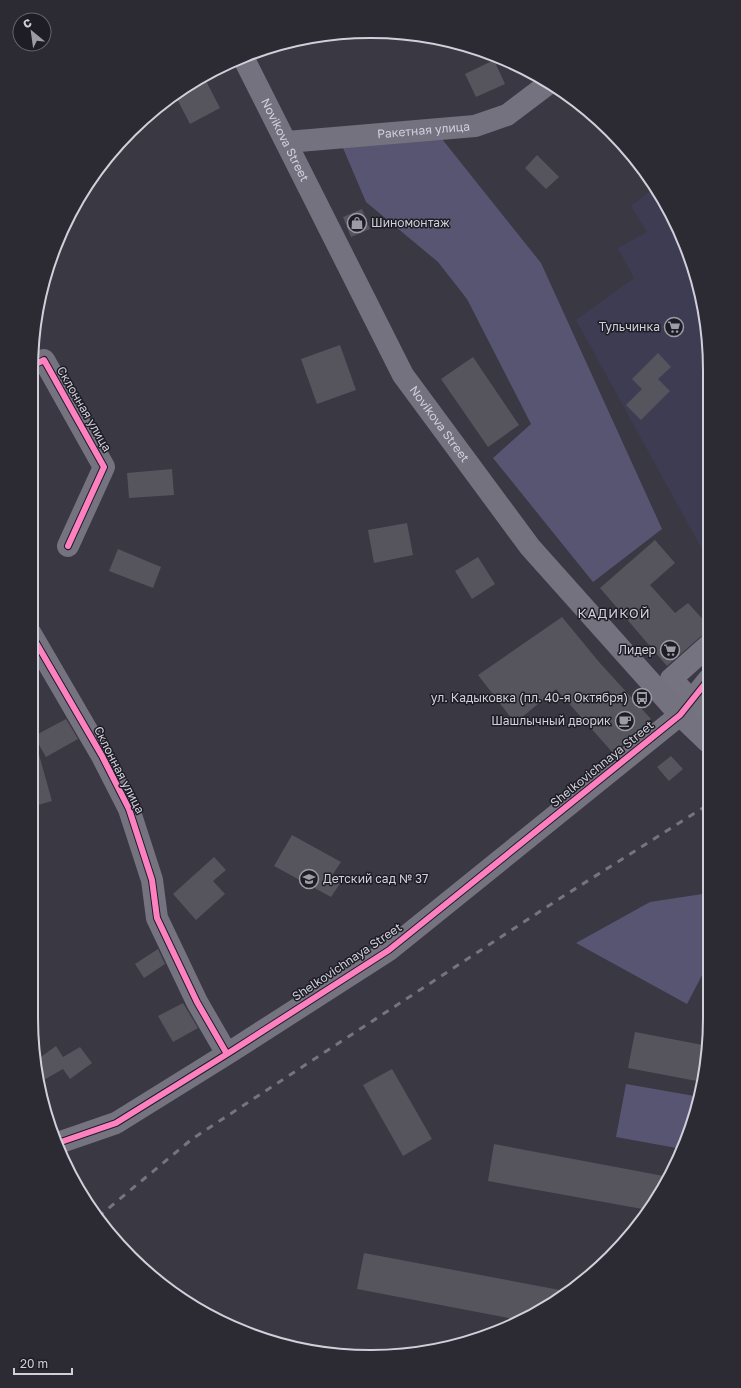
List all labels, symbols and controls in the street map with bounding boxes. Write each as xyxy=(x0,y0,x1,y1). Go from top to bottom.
north arrow xyxy=(12,12,52,52)
text: С xyxy=(20,15,34,30)
street label: Novikova Street xyxy=(258,96,313,184)
street label: Ракетная улица xyxy=(376,118,471,141)
shop icon: Шиномонтаж xyxy=(346,212,368,234)
place label: Шиномонтаж xyxy=(371,215,450,230)
supermarket icon: Тульчинка xyxy=(663,316,685,338)
place label: Тульчинка xyxy=(599,319,660,334)
street label: Склонная улица xyxy=(54,363,115,454)
street label: Novikova Street xyxy=(406,383,473,465)
district label: КАДИКОЙ xyxy=(577,605,651,621)
supermarket icon: Лидер xyxy=(659,639,681,661)
place label: Лидер xyxy=(618,642,656,657)
bus stop icon: ул. Кадыковка (пл. 40-я Октября) xyxy=(631,687,653,709)
place label: ул. Кадыковка (пл. 40-я Октября) xyxy=(431,690,628,705)
cafe icon: Шашлычный дворик xyxy=(614,710,636,732)
place label: Шашлычный дворик xyxy=(491,713,611,728)
street label: Shelkovichnaya Street xyxy=(547,717,657,810)
street label: Склонная улица xyxy=(91,724,148,816)
school or university icon: Детский сад № 37 xyxy=(298,868,320,890)
place label: Детский сад № 37 xyxy=(323,871,428,886)
street label: Shelkovichnaya Street xyxy=(289,919,404,1004)
scale bar xyxy=(14,1350,72,1376)
text: 20 m xyxy=(20,1356,48,1371)

